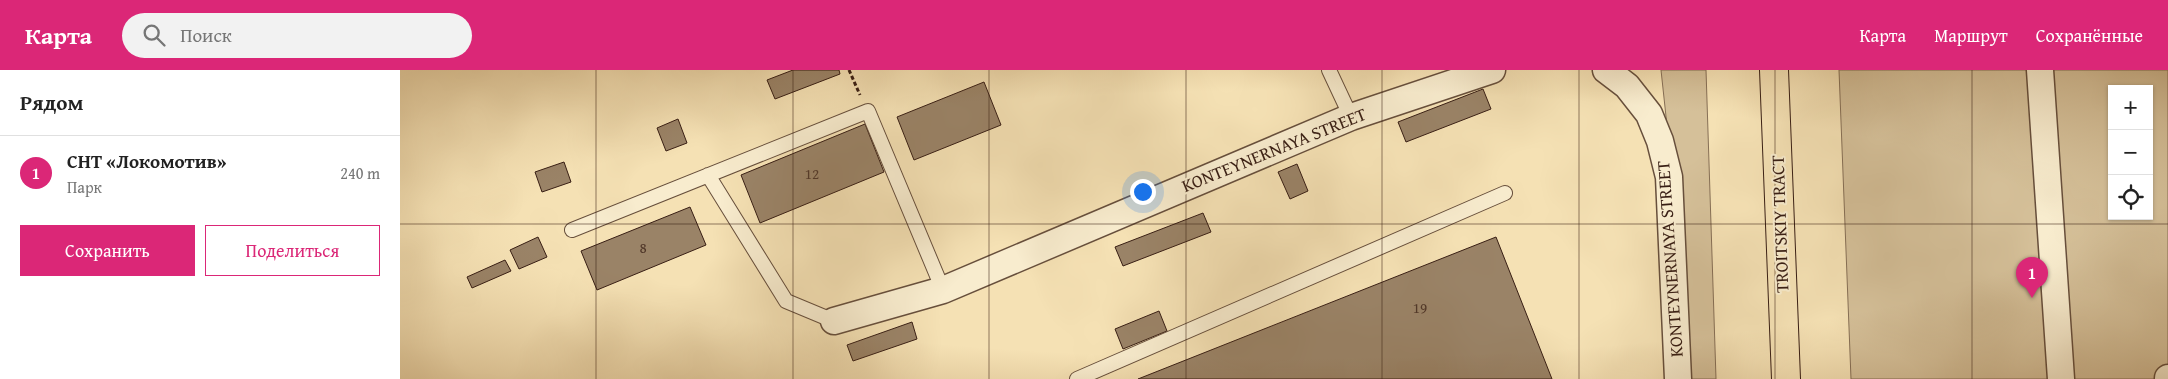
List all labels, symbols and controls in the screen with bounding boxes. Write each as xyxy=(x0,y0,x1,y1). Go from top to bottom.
search box xyxy=(122,13,472,58)
text: Карта xyxy=(25,18,92,53)
icon: search xyxy=(140,21,168,49)
text: Поиск xyxy=(180,21,232,49)
text: Карта xyxy=(1860,22,1906,49)
text: Маршрут xyxy=(1934,22,2008,49)
text: Сохранённые xyxy=(2036,22,2143,49)
map controls xyxy=(2108,85,2153,220)
button: + xyxy=(2108,85,2153,130)
text: Рядом xyxy=(20,87,83,118)
street label: KONTEYNERNAYA STREET xyxy=(1177,100,1370,199)
button: − xyxy=(2108,130,2153,175)
text: СНТ «Локомотив» xyxy=(67,147,227,175)
street label: TROITSKIY TRACT xyxy=(1764,155,1795,293)
street label: KONTEYNERNAYA STREET xyxy=(1649,160,1690,358)
text: 1 xyxy=(32,161,40,185)
text: 240 m xyxy=(340,161,380,185)
house number: 12 xyxy=(805,163,819,184)
text: Парк xyxy=(67,175,102,199)
button: locate xyxy=(2108,175,2153,220)
your location xyxy=(1130,179,1156,205)
button: Сохранить xyxy=(20,225,195,276)
button: Поделиться xyxy=(205,225,380,276)
house number: 8 xyxy=(639,237,647,258)
pin: 1 xyxy=(2016,257,2048,298)
house number: 19 xyxy=(1413,297,1427,318)

